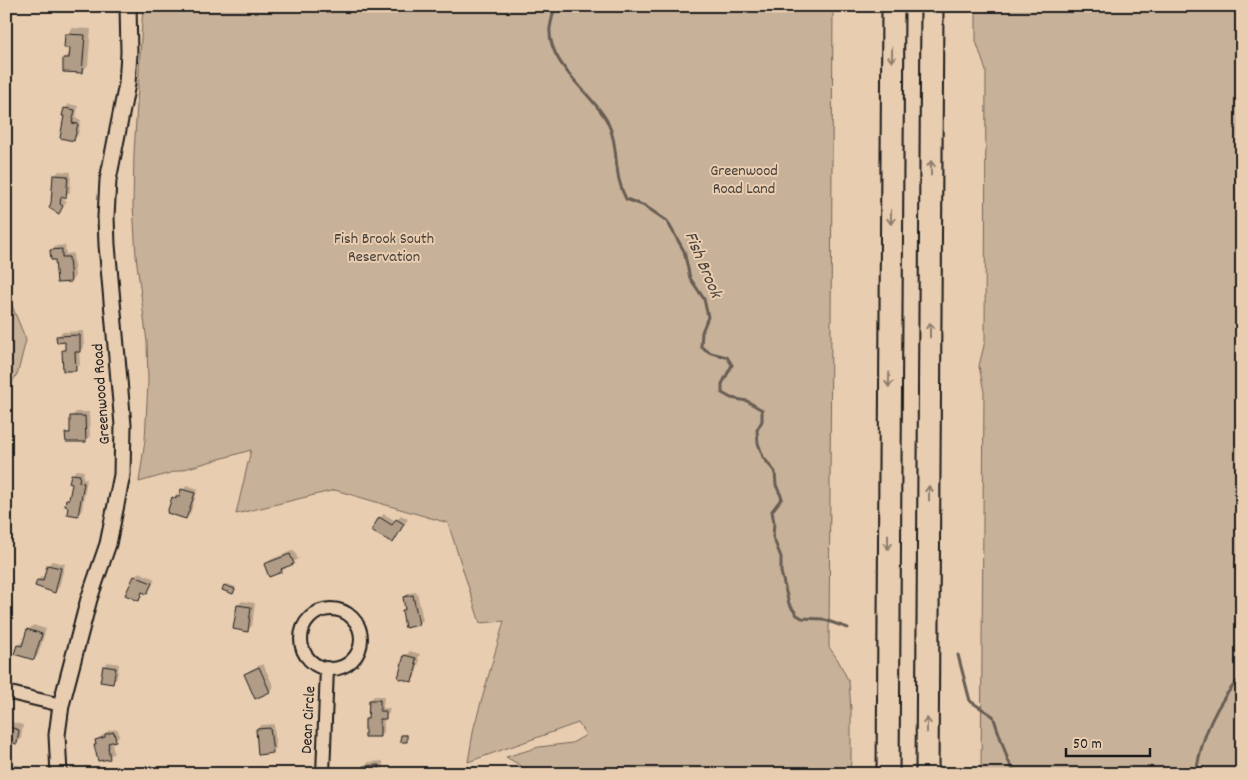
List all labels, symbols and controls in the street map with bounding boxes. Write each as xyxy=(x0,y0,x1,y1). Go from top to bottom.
one-way arrow xyxy=(888,47,897,63)
park label: Greenwood Road Land xyxy=(710,160,778,201)
one-way arrow xyxy=(926,160,936,176)
one-way arrow xyxy=(886,209,896,225)
park label: Fish Brook South Reservation xyxy=(334,228,434,269)
water label: Fish Brook xyxy=(677,228,728,304)
one-way arrow xyxy=(925,322,935,338)
street label: Greenwood Road xyxy=(87,343,117,445)
one-way arrow xyxy=(884,372,894,388)
one-way arrow xyxy=(924,485,933,501)
one-way arrow xyxy=(883,534,893,550)
street label: Dean Circle xyxy=(296,685,322,755)
one-way arrow xyxy=(922,717,932,734)
scale bar xyxy=(1066,725,1149,757)
text: 50 m xyxy=(1073,734,1102,756)

